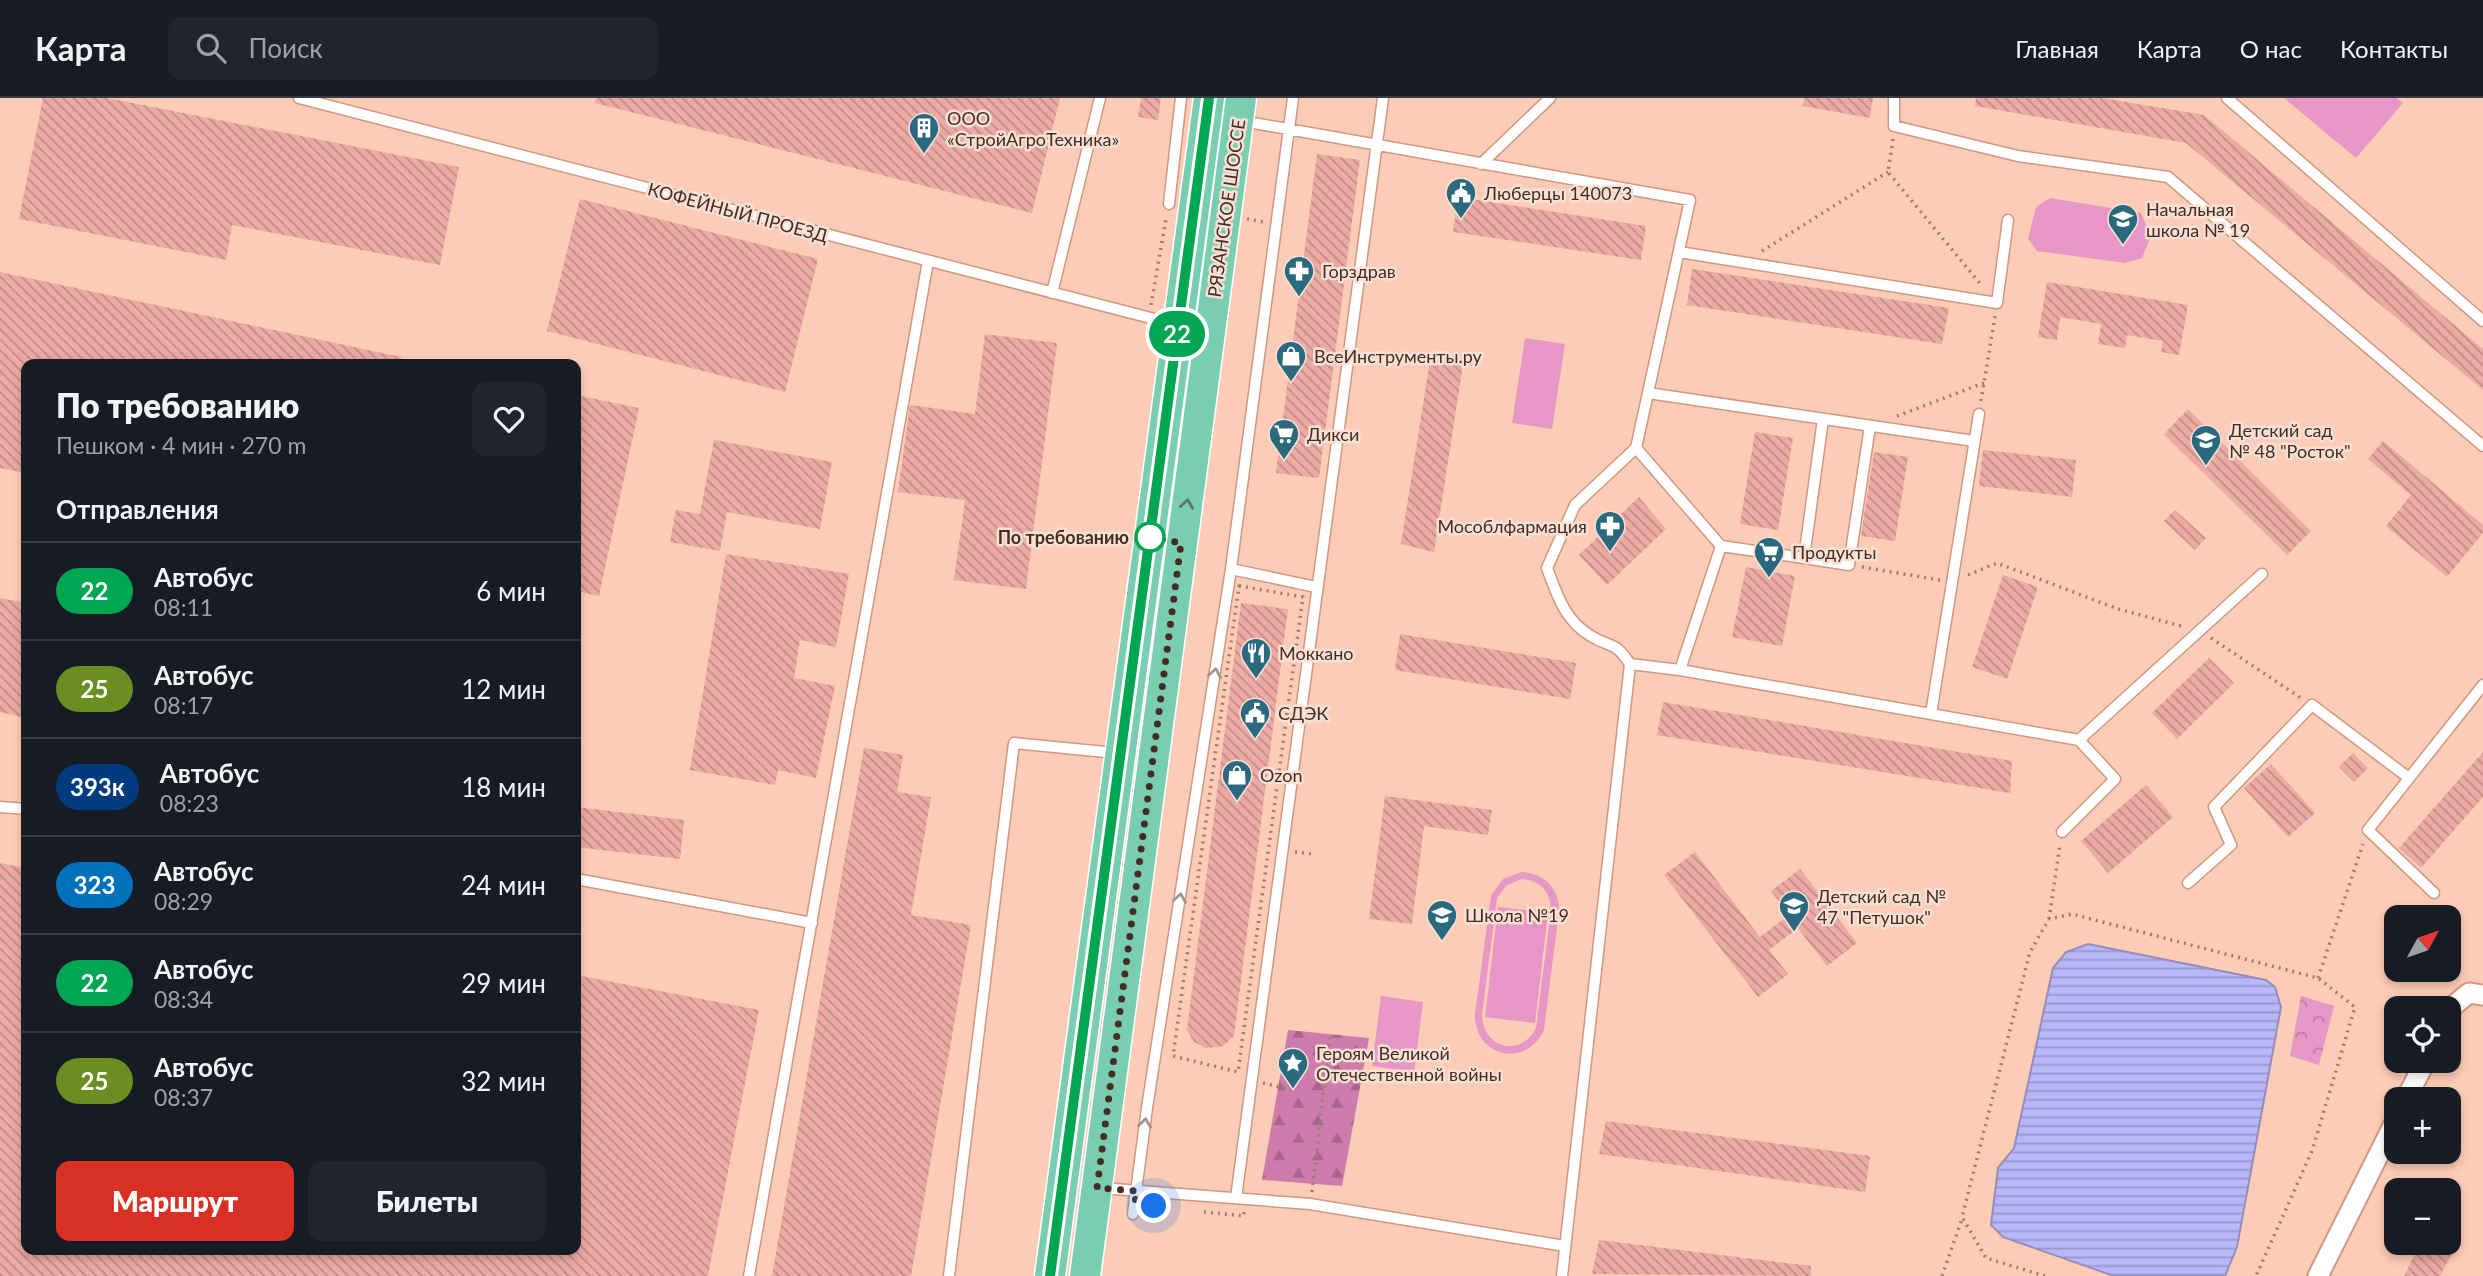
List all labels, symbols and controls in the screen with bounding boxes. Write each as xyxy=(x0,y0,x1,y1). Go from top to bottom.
search box xyxy=(168,17,658,80)
text: Карта xyxy=(35,28,126,68)
icon: search xyxy=(192,29,230,67)
text: Поиск xyxy=(248,32,323,64)
text: Главная xyxy=(2015,34,2099,63)
text: Карта xyxy=(2137,34,2202,63)
text: О нас xyxy=(2240,34,2302,63)
text: Контакты xyxy=(2340,34,2448,63)
place label: ООО «СтройАгроТехника» xyxy=(947,107,1119,150)
building icon: ООО «СтройАгроТехника» xyxy=(907,111,941,155)
street label: РЯЗАНСКОЕ ШОССЕ xyxy=(1203,117,1249,299)
public building icon: Люберцы 140073 xyxy=(1444,176,1478,220)
street label: КОФЕЙНЫЙ ПРОЕЗД xyxy=(645,177,831,247)
place label: Люберцы 140073 xyxy=(1483,182,1632,204)
place label: Начальная школа № 19 xyxy=(2146,198,2250,241)
school or university icon: Начальная школа № 19 xyxy=(2106,202,2140,246)
pharmacy icon: Горздрав xyxy=(1282,254,1316,298)
place label: Горздрав xyxy=(1322,260,1396,282)
line badge: 22 xyxy=(1146,311,1208,357)
text: 22 xyxy=(1163,319,1191,348)
shop icon: ВсеИнструменты.ру xyxy=(1274,339,1308,383)
place label: ВсеИнструменты.ру xyxy=(1314,345,1483,367)
button: heart xyxy=(472,382,546,456)
text: По требованию xyxy=(56,385,299,425)
supermarket icon: Дикси xyxy=(1267,417,1301,461)
place label: Детский сад № 48 "Росток" xyxy=(2229,419,2351,462)
place label: Дикси xyxy=(1307,423,1359,445)
school or university icon: Детский сад № 48 "Росток" xyxy=(2189,423,2223,467)
text: Пешком · 4 мин · 270 m xyxy=(56,431,306,459)
text: Отправления xyxy=(56,493,219,525)
one-way arrow xyxy=(1179,498,1194,510)
pharmacy icon: Мособлфармация xyxy=(1593,509,1627,553)
place label: Мособлфармация xyxy=(1437,515,1587,537)
marker: По требованию xyxy=(1135,522,1165,552)
place label: По требованию xyxy=(998,526,1129,548)
supermarket icon: Продукты xyxy=(1752,535,1786,579)
place label: Продукты xyxy=(1792,541,1876,563)
text: Автобус xyxy=(154,561,253,593)
text: 6 мин xyxy=(476,575,546,607)
text: 22 xyxy=(81,576,108,605)
text: 08:11 xyxy=(154,593,213,621)
restaurant icon: Моккано xyxy=(1239,636,1273,680)
place label: Моккано xyxy=(1279,642,1354,664)
text: Автобус xyxy=(154,659,253,691)
one-way arrow xyxy=(1207,668,1222,679)
text: 12 мин xyxy=(461,673,546,705)
text: 25 xyxy=(81,674,108,703)
text: 08:17 xyxy=(154,691,213,719)
public building icon: СДЭК xyxy=(1238,696,1272,740)
place label: СДЭК xyxy=(1278,702,1328,724)
text: Автобус xyxy=(160,757,259,789)
shop icon: Ozon xyxy=(1220,758,1254,802)
place label: Ozon xyxy=(1260,764,1302,786)
text: 18 мин xyxy=(461,771,546,803)
text: 393к xyxy=(70,772,125,801)
text: 08:23 xyxy=(160,789,219,817)
text: Автобус xyxy=(154,855,253,887)
text: 24 мин xyxy=(461,869,546,901)
text: 323 xyxy=(74,870,115,899)
place label: Детский сад № 47 "Петушок" xyxy=(1817,885,1946,928)
text: 08:29 xyxy=(154,887,213,915)
school or university icon: Детский сад № 47 "Петушок" xyxy=(1777,889,1811,933)
one-way arrow xyxy=(1172,892,1187,904)
school or university icon: Школа №19 xyxy=(1425,898,1459,942)
place label: Школа №19 xyxy=(1465,904,1569,926)
north arrow xyxy=(2384,905,2460,982)
map controls xyxy=(2384,905,2461,1255)
text: Автобус xyxy=(154,953,253,985)
text: 29 мин xyxy=(461,967,546,999)
text: 22 xyxy=(81,968,108,997)
text: 08:34 xyxy=(154,985,213,1013)
button: locate xyxy=(2384,996,2461,1073)
place label: Героям Великой Отечественной войны xyxy=(1316,1042,1502,1085)
place icon: Героям Великой Отечественной войны xyxy=(1276,1046,1310,1090)
text: Автобус xyxy=(154,1051,253,1083)
text: 32 мин xyxy=(461,1065,546,1097)
text: 25 xyxy=(81,1066,108,1095)
text: 08:37 xyxy=(154,1083,213,1111)
button: + xyxy=(2384,1087,2461,1164)
one-way arrow xyxy=(1138,1117,1153,1129)
button: Маршрут xyxy=(56,1161,294,1241)
button: Билеты xyxy=(308,1161,546,1241)
button: − xyxy=(2384,1178,2461,1255)
your location xyxy=(1136,1188,1171,1223)

